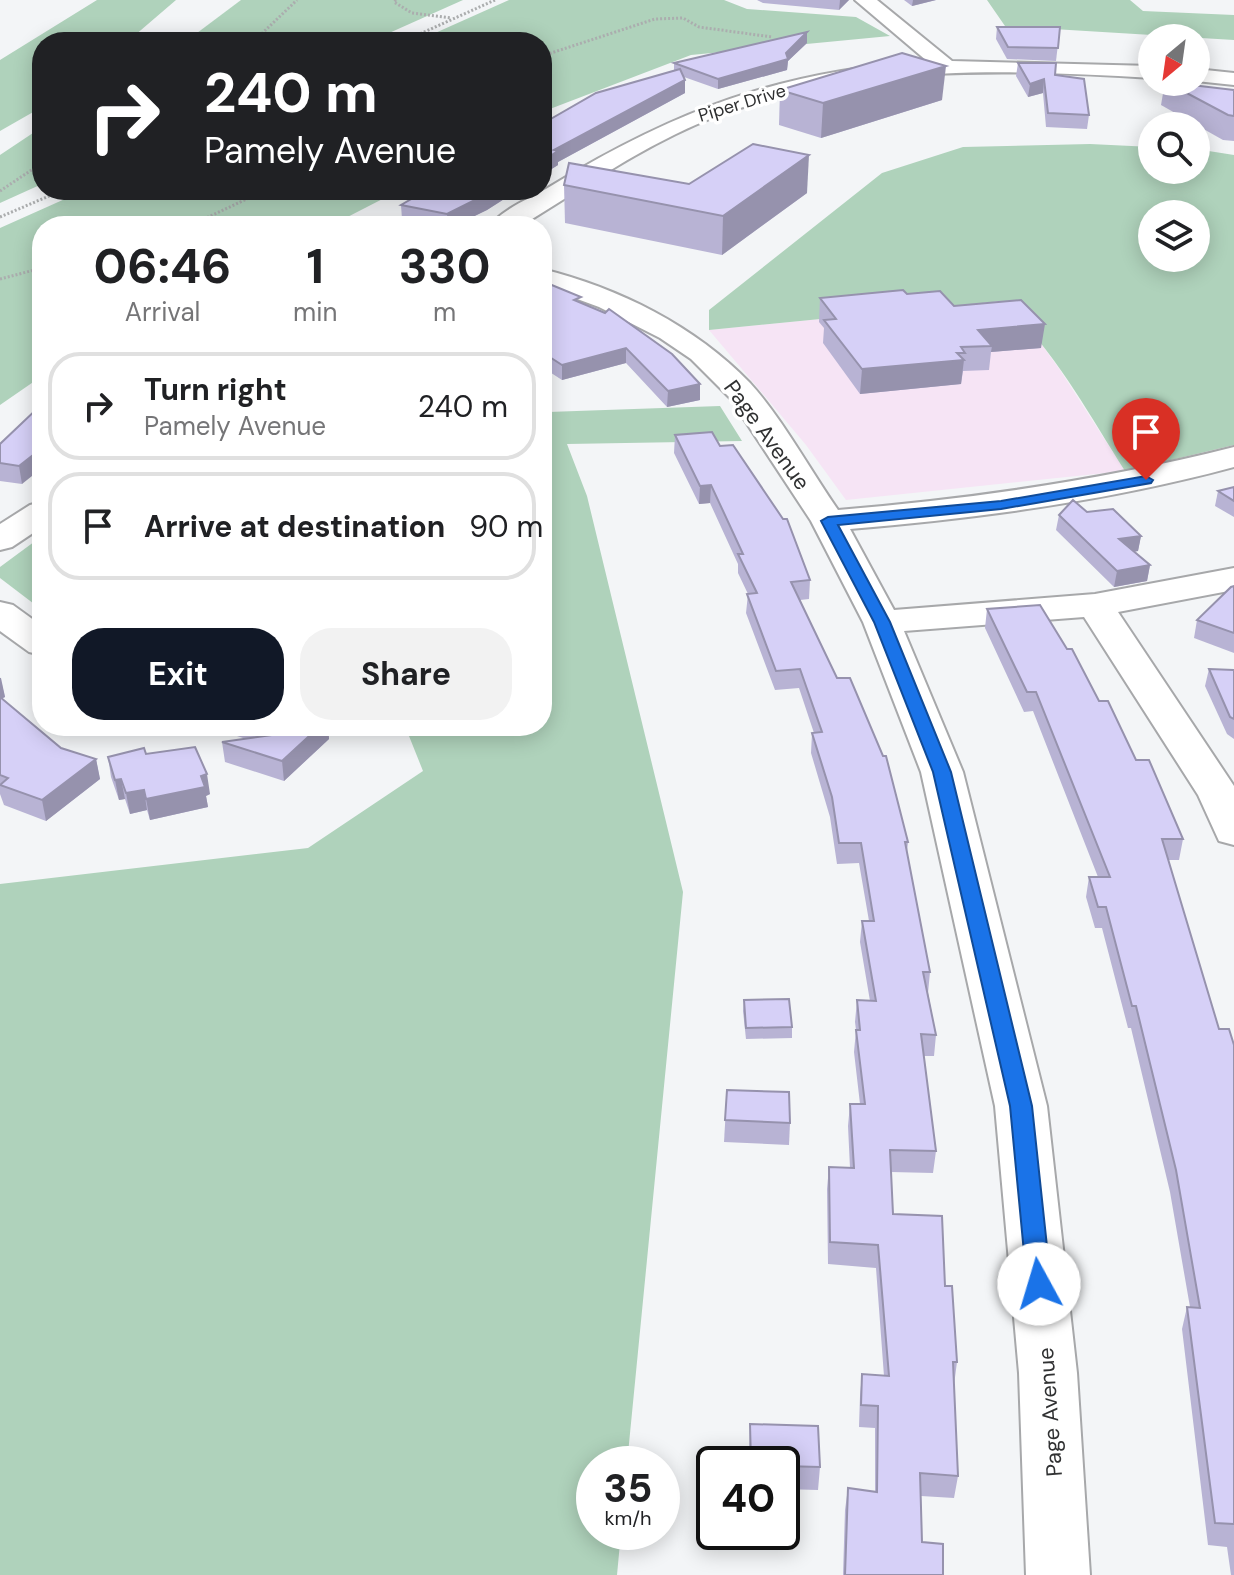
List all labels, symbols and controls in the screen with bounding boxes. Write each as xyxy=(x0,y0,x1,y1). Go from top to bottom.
north arrow xyxy=(1138,24,1210,96)
map controls xyxy=(1138,24,1210,272)
text: 240 m xyxy=(204,56,378,129)
icon: right xyxy=(72,64,176,168)
street label: Piper Drive xyxy=(695,78,789,128)
button: search xyxy=(1138,112,1210,184)
text: Pamely Avenue xyxy=(204,127,456,174)
button: layers xyxy=(1138,200,1210,272)
text: 06:46 xyxy=(93,235,232,298)
text: 1 xyxy=(306,235,324,298)
text: 330 xyxy=(399,235,491,298)
text: Arrival xyxy=(125,295,200,329)
text: min xyxy=(293,295,337,329)
text: m xyxy=(433,295,456,329)
text: Turn right xyxy=(144,370,287,409)
street label: Page Avenue xyxy=(717,374,817,496)
icon: right xyxy=(76,384,120,428)
text: 240 m xyxy=(418,387,508,426)
pin xyxy=(1112,398,1180,480)
text: Pamely Avenue xyxy=(144,409,326,443)
icon: arrive xyxy=(1124,410,1168,454)
icon: arrive xyxy=(76,504,120,548)
text: Arrive at destination xyxy=(144,507,445,546)
text: 90 m xyxy=(469,507,543,546)
button: Exit xyxy=(72,628,284,720)
button: Share xyxy=(300,628,512,720)
position arrow xyxy=(997,1242,1081,1326)
street label: Page Avenue xyxy=(1031,1347,1069,1477)
speed limit sign: 40 xyxy=(696,1446,800,1550)
text: 35 xyxy=(604,1462,653,1514)
text: km/h xyxy=(604,1505,652,1531)

